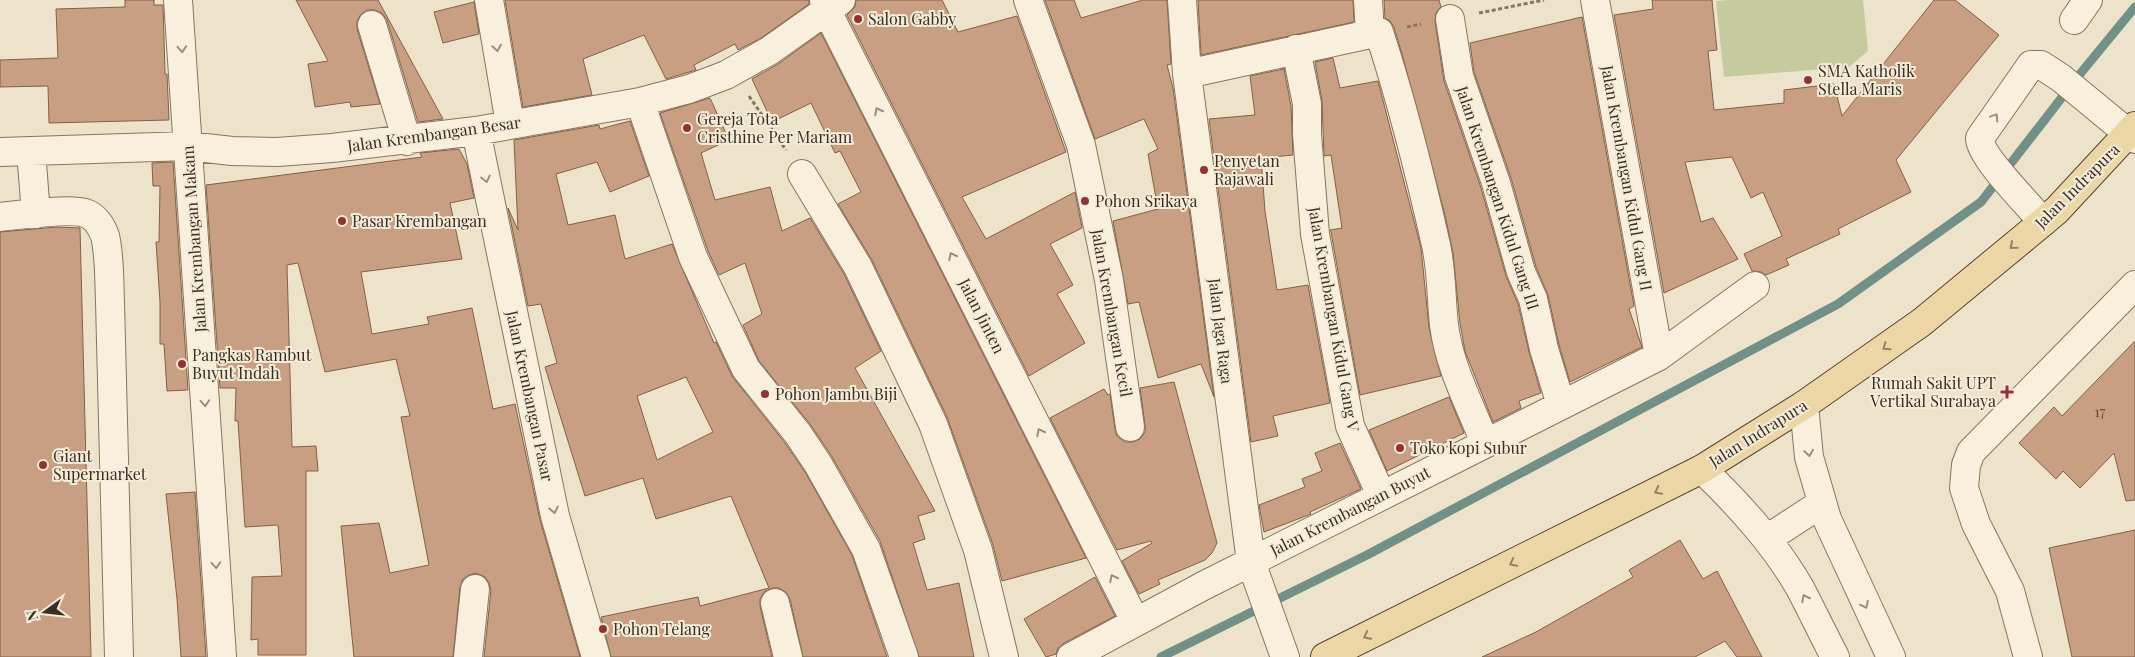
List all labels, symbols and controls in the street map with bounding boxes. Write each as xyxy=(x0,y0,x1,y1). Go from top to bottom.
place label: Salon Gabby xyxy=(868,8,956,29)
marker: Salon Gabby xyxy=(852,13,864,25)
one-way arrow xyxy=(491,44,501,52)
one-way arrow xyxy=(176,45,187,53)
place label: SMA Katholik Stella Maris xyxy=(1818,60,1915,99)
street label: Jalan Krembangan Kidul Gang II xyxy=(1597,62,1658,292)
marker: SMA Katholik Stella Maris xyxy=(1802,74,1814,86)
street label: Jalan Krembangan Kidul Gang III xyxy=(1452,82,1545,312)
one-way arrow xyxy=(874,107,884,116)
place label: Gereja Tota Cristhine Per Mariam xyxy=(697,108,852,147)
street label: Jalan Krembangan Besar xyxy=(345,111,522,156)
one-way arrow xyxy=(1989,113,1998,122)
marker: Gereja Tota Cristhine Per Mariam xyxy=(681,122,693,134)
street label: Jalan Indrapura xyxy=(2029,139,2124,233)
street label: Jalan Krembangan Makam xyxy=(176,145,211,334)
place label: Penyetan Rajawali xyxy=(1214,150,1280,189)
marker: Penyetan Rajawali xyxy=(1198,164,1210,176)
one-way arrow xyxy=(480,174,491,183)
place label: Pohon Srikaya xyxy=(1095,190,1197,211)
marker: Pohon Srikaya xyxy=(1079,195,1091,207)
street label: Jalan Krembangan Kidul Gang V xyxy=(1304,204,1365,434)
place label: Pasar Krembangan xyxy=(352,210,487,231)
marker: Pasar Krembangan xyxy=(336,215,348,227)
street label: Jalan Krembangan Kecil xyxy=(1087,226,1138,399)
one-way arrow xyxy=(2010,241,2019,250)
one-way arrow xyxy=(948,252,958,261)
street label: Jalan Jinten xyxy=(954,274,1011,357)
street label: Jalan Jaga Raga xyxy=(1204,276,1238,385)
street label: Jalan Krembangan Pasar xyxy=(502,308,559,483)
one-way arrow xyxy=(1882,341,1892,350)
place label: Pangkas Rambut Buyut Indah xyxy=(192,344,312,383)
marker: Pangkas Rambut Buyut Indah xyxy=(176,358,188,370)
place label: Rumah Sakit UPT Vertikal Surabaya xyxy=(1869,372,1996,411)
place label: Pohon Jambu Biji xyxy=(775,383,898,404)
marker: Rumah Sakit UPT Vertikal Surabaya xyxy=(2000,385,2014,399)
marker: Pohon Jambu Biji xyxy=(759,388,771,400)
street label: Jalan Indrapura xyxy=(1704,394,1811,472)
one-way arrow xyxy=(200,399,211,407)
house number: 17 xyxy=(2095,402,2106,421)
one-way arrow xyxy=(1036,429,1046,438)
place label: Toko kopi Subur xyxy=(1410,437,1527,458)
marker: Toko kopi Subur xyxy=(1394,442,1406,454)
place label: Giant Supermarket xyxy=(53,445,147,484)
one-way arrow xyxy=(1804,449,1814,457)
marker: Giant Supermarket xyxy=(37,459,49,471)
street label: Jalan Krembangan Buyut xyxy=(1265,461,1434,561)
one-way arrow xyxy=(1654,485,1663,495)
one-way arrow xyxy=(548,505,559,514)
one-way arrow xyxy=(1509,557,1518,567)
one-way arrow xyxy=(210,561,221,569)
one-way arrow xyxy=(1109,574,1119,583)
north arrow xyxy=(20,587,70,637)
one-way arrow xyxy=(1801,594,1811,603)
one-way arrow xyxy=(1859,600,1870,609)
text: N xyxy=(21,608,42,623)
place label: Pohon Telang xyxy=(613,618,710,639)
marker: Pohon Telang xyxy=(597,623,609,635)
one-way arrow xyxy=(1363,630,1372,640)

